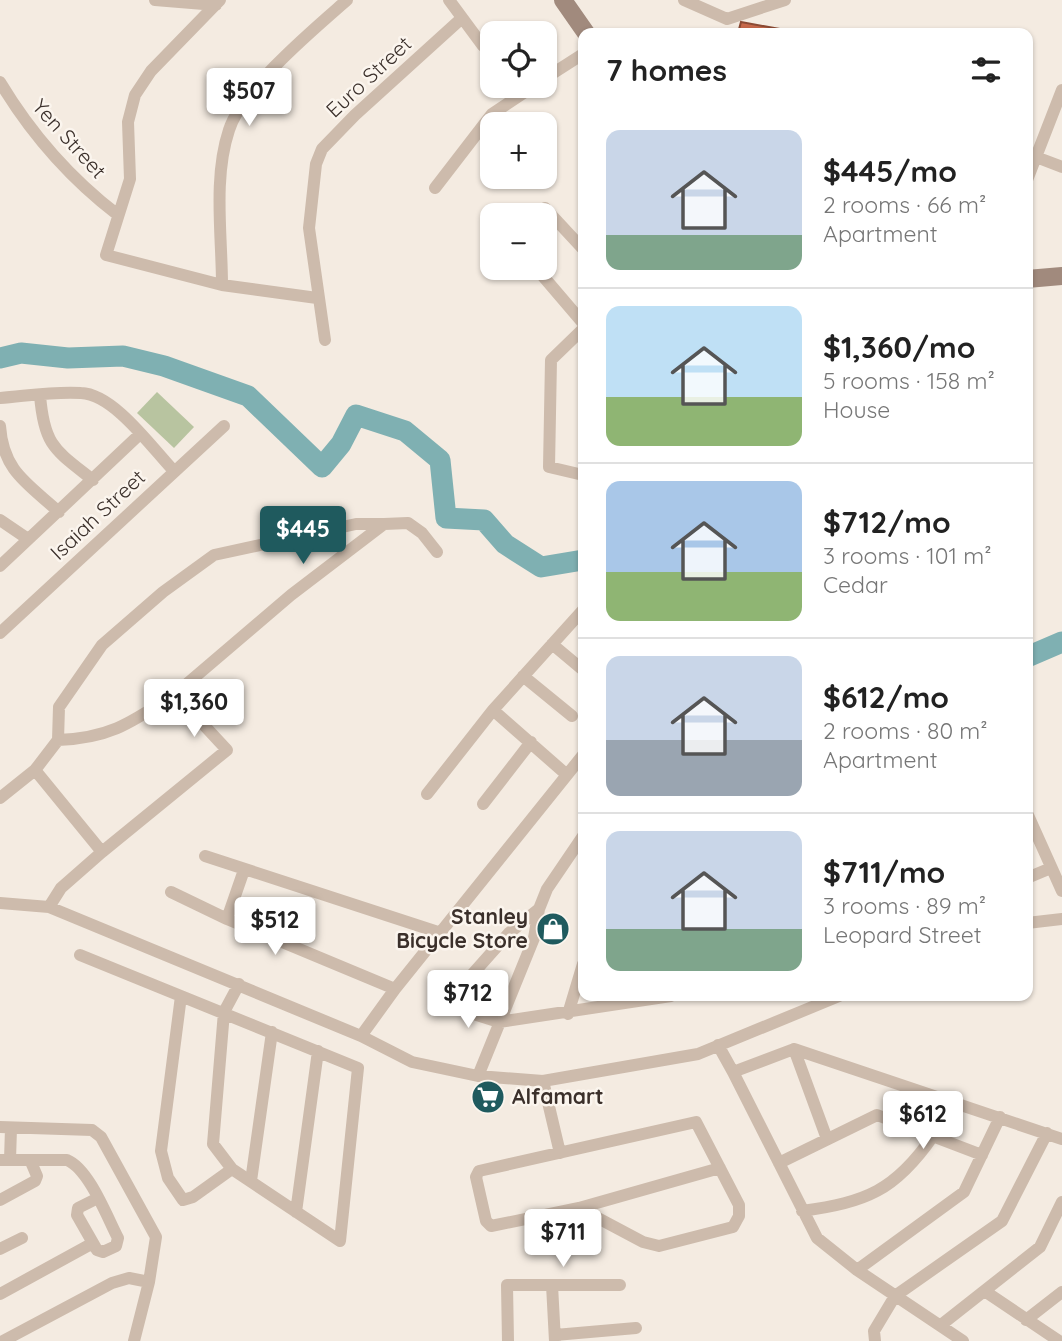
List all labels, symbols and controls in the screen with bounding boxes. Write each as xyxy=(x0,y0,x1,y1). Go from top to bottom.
map controls xyxy=(480,21,557,280)
button: locate xyxy=(480,21,557,98)
street label: Euro Street xyxy=(320,30,416,122)
text: 7 homes xyxy=(606,51,727,89)
icon: filters xyxy=(967,51,1005,89)
pin: $507 xyxy=(208,68,290,128)
text: $507 xyxy=(223,76,275,105)
street label: Yen Street xyxy=(27,93,112,183)
button: + xyxy=(480,112,557,189)
text: $445/mo xyxy=(823,152,957,190)
icon: home xyxy=(662,158,746,242)
text: 2 rooms · 66 m² xyxy=(823,190,986,219)
button: − xyxy=(480,203,557,280)
text: Apartment xyxy=(823,219,937,248)
text: $1,360/mo xyxy=(823,328,975,366)
icon: home xyxy=(662,334,746,418)
text: 5 rooms · 158 m² xyxy=(823,366,995,395)
text: House xyxy=(823,395,890,424)
street label: Isaiah Street xyxy=(44,464,150,565)
text: $712/mo xyxy=(823,503,951,541)
pin: $445 xyxy=(262,506,344,566)
icon: home xyxy=(662,509,746,593)
text: $445 xyxy=(276,514,330,543)
text: 3 rooms · 101 m² xyxy=(823,541,992,570)
text: Cedar xyxy=(823,570,888,599)
text: $612/mo xyxy=(823,678,949,716)
pin: $1,360 xyxy=(137,680,251,739)
icon: home xyxy=(662,684,746,768)
text: $1,360 xyxy=(160,687,228,716)
text: 2 rooms · 80 m² xyxy=(823,716,988,745)
text: Apartment xyxy=(823,745,937,774)
text: $711/mo xyxy=(823,853,945,891)
icon: home xyxy=(662,859,746,943)
text: 3 rooms · 89 m² xyxy=(823,891,986,920)
pin: $512 xyxy=(234,898,316,957)
place label: Stanley Bicycle Store xyxy=(396,903,528,953)
text: $512 xyxy=(250,905,300,934)
shop icon: Stanley Bicycle Store xyxy=(534,910,572,948)
text: Leopard Street xyxy=(823,920,981,949)
pin: $712 xyxy=(427,970,509,1030)
text: $712 xyxy=(443,978,493,1007)
supermarket icon: Alfamart xyxy=(469,1078,507,1116)
place label: Alfamart xyxy=(512,1083,604,1109)
pin: $612 xyxy=(882,1092,964,1151)
text: $612 xyxy=(899,1099,947,1128)
pin: $711 xyxy=(522,1210,604,1269)
text: $711 xyxy=(540,1217,586,1246)

